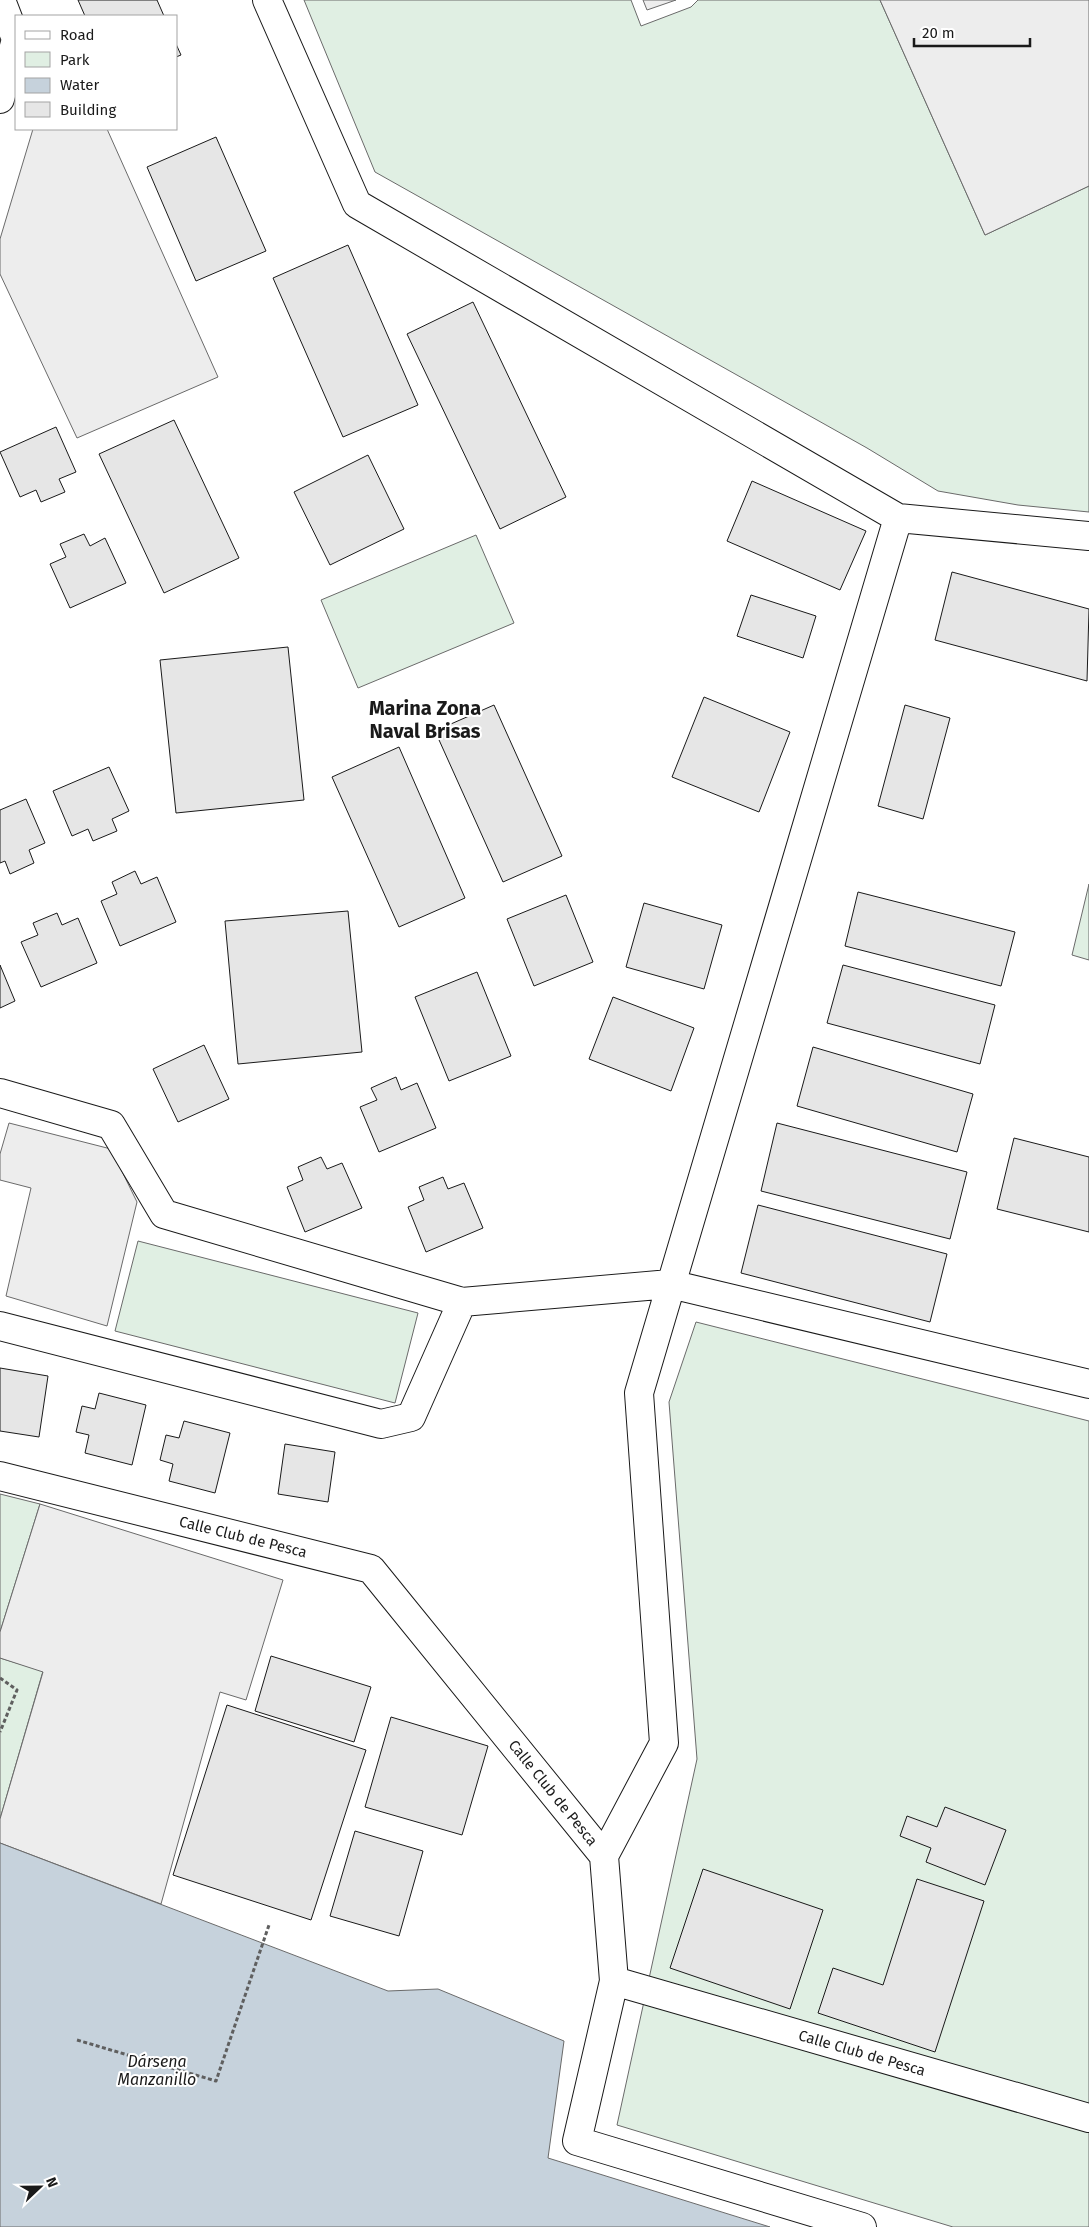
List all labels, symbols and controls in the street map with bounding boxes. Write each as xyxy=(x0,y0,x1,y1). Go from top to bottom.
legend xyxy=(15,15,178,130)
scale bar xyxy=(914,15,1030,47)
text: 20 m xyxy=(922,24,955,42)
text: Road xyxy=(60,26,95,44)
text: Park xyxy=(60,51,90,69)
text: Water xyxy=(60,76,99,94)
text: Building xyxy=(60,101,116,119)
district label: Marina Zona Naval Brisas xyxy=(369,696,481,743)
street label: Calle Club de Pesca xyxy=(177,1512,309,1562)
street label: Calle Club de Pesca xyxy=(505,1736,601,1850)
street label: Calle Club de Pesca xyxy=(796,2026,928,2080)
water label: Dársena Manzanillo xyxy=(118,2052,196,2089)
north arrow xyxy=(15,2162,65,2212)
text: N xyxy=(42,2175,61,2190)

